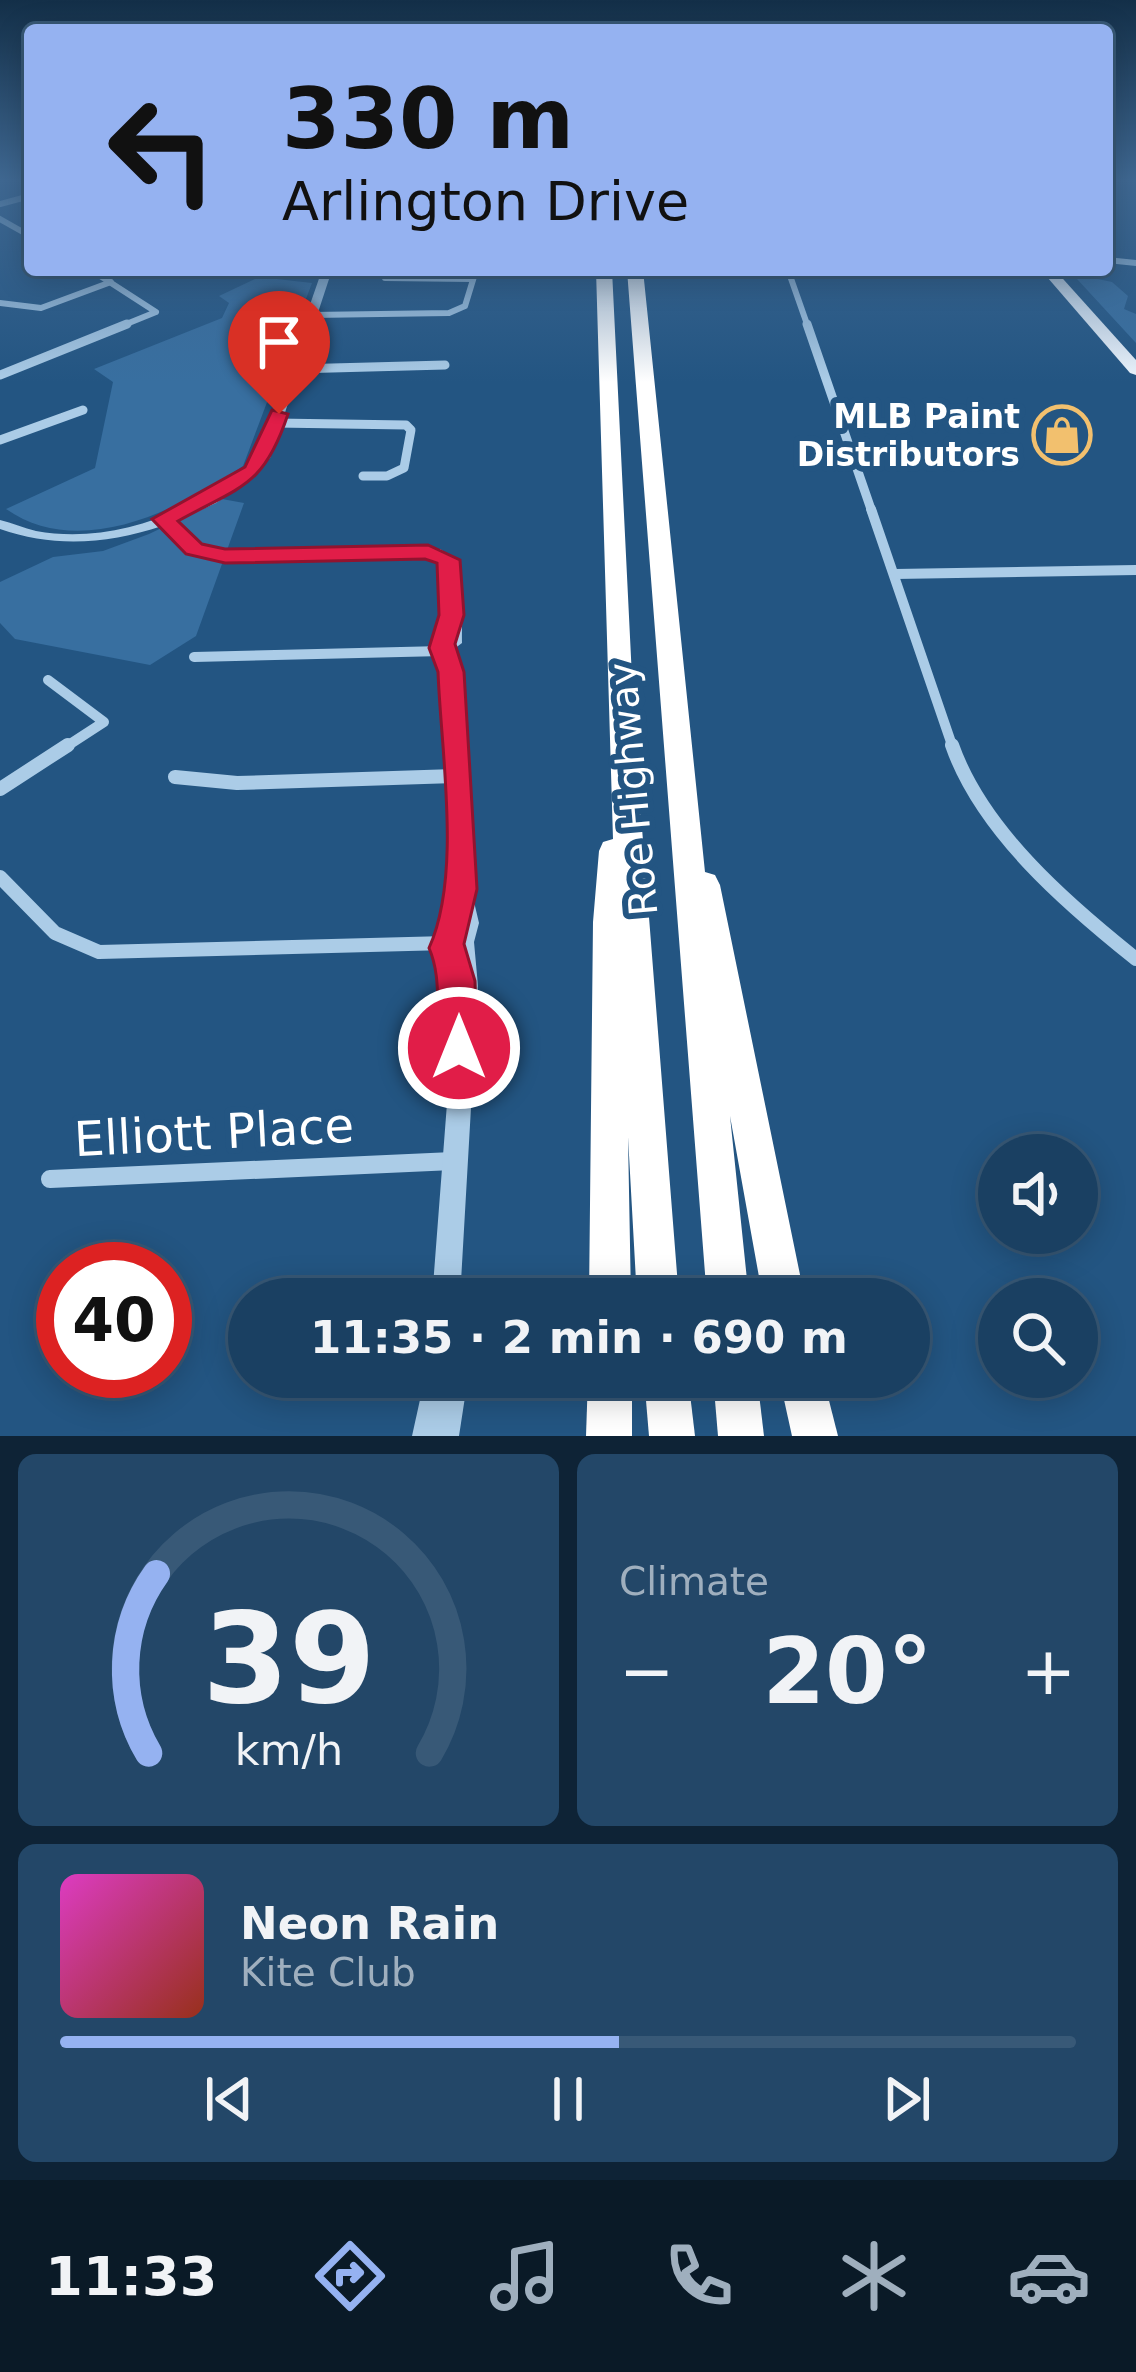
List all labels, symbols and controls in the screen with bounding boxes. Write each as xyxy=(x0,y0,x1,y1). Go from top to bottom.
text: 330 m xyxy=(282,70,574,168)
icon: left xyxy=(84,72,240,228)
text: Arlington Drive xyxy=(282,170,689,233)
pin xyxy=(228,291,330,414)
icon: arrive xyxy=(246,309,312,375)
place label: MLB Paint Distributors xyxy=(797,397,1020,474)
shop icon: MLB Paint Distributors xyxy=(1031,404,1093,466)
street label: Roe Highway xyxy=(600,660,666,918)
position arrow xyxy=(396,985,522,1111)
street label: Elliott Place xyxy=(73,1097,355,1167)
map controls xyxy=(978,1134,1098,1398)
button: sound xyxy=(978,1134,1098,1254)
speed limit sign: 40 xyxy=(36,1242,192,1398)
button: search xyxy=(978,1278,1098,1398)
text: 11:35 · 2 min · 690 m xyxy=(310,1311,848,1364)
text: Climate xyxy=(619,1559,769,1604)
text: 39 xyxy=(202,1586,375,1731)
text: 20° xyxy=(762,1619,933,1724)
text: − xyxy=(619,1633,674,1710)
text: + xyxy=(1021,1633,1076,1710)
text: km/h xyxy=(234,1725,343,1775)
text: Neon Rain xyxy=(240,1897,499,1950)
text: Kite Club xyxy=(240,1950,416,1995)
icon: previous xyxy=(196,2066,262,2132)
icon: pause xyxy=(535,2066,601,2132)
icon: next xyxy=(874,2066,940,2132)
icon: directions xyxy=(308,2234,392,2318)
icon: music xyxy=(483,2234,567,2318)
icon: phone xyxy=(657,2234,741,2318)
icon: climate xyxy=(832,2234,916,2318)
icon: car xyxy=(1007,2234,1091,2318)
text: 11:33 xyxy=(45,2245,217,2308)

